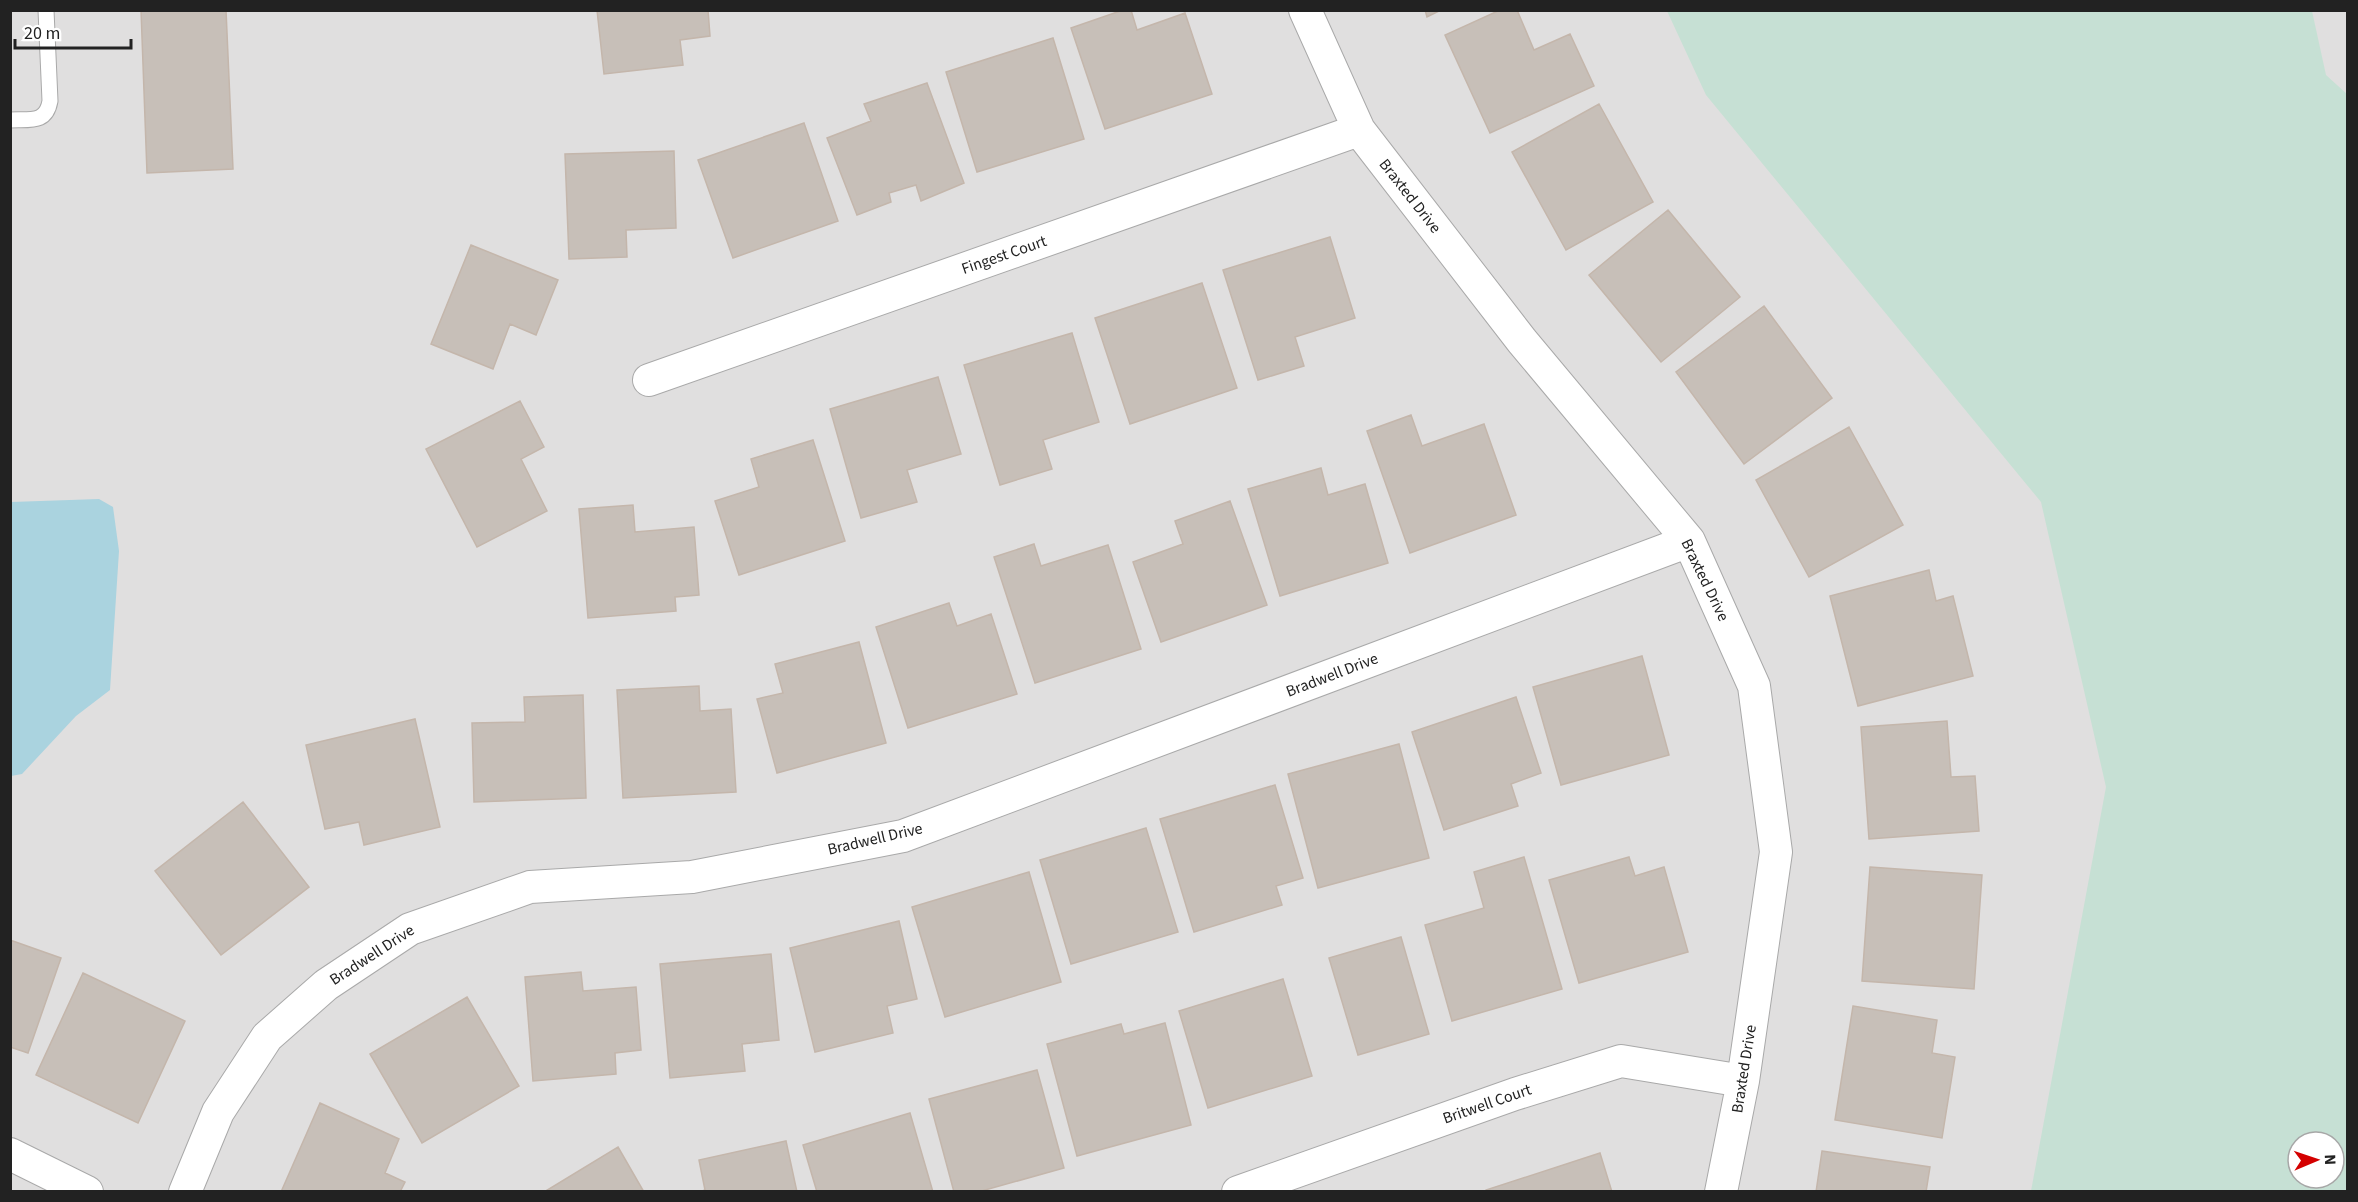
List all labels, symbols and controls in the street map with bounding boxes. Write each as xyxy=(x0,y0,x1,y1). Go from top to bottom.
scale bar xyxy=(15,12,130,50)
text: 20 m xyxy=(24,21,60,46)
street label: Braxted Drive xyxy=(1374,154,1446,238)
street label: Fingest Court xyxy=(958,230,1050,280)
street label: Braxted Drive xyxy=(1676,535,1734,625)
street label: Bradwell Drive xyxy=(1283,647,1381,703)
street label: Bradwell Drive xyxy=(825,817,925,861)
street label: Bradwell Drive xyxy=(325,919,419,991)
street label: Braxted Drive xyxy=(1726,1023,1762,1115)
street label: Britwell Court xyxy=(1440,1078,1535,1129)
north arrow xyxy=(2286,1130,2346,1190)
text: N xyxy=(2319,1154,2341,1165)

